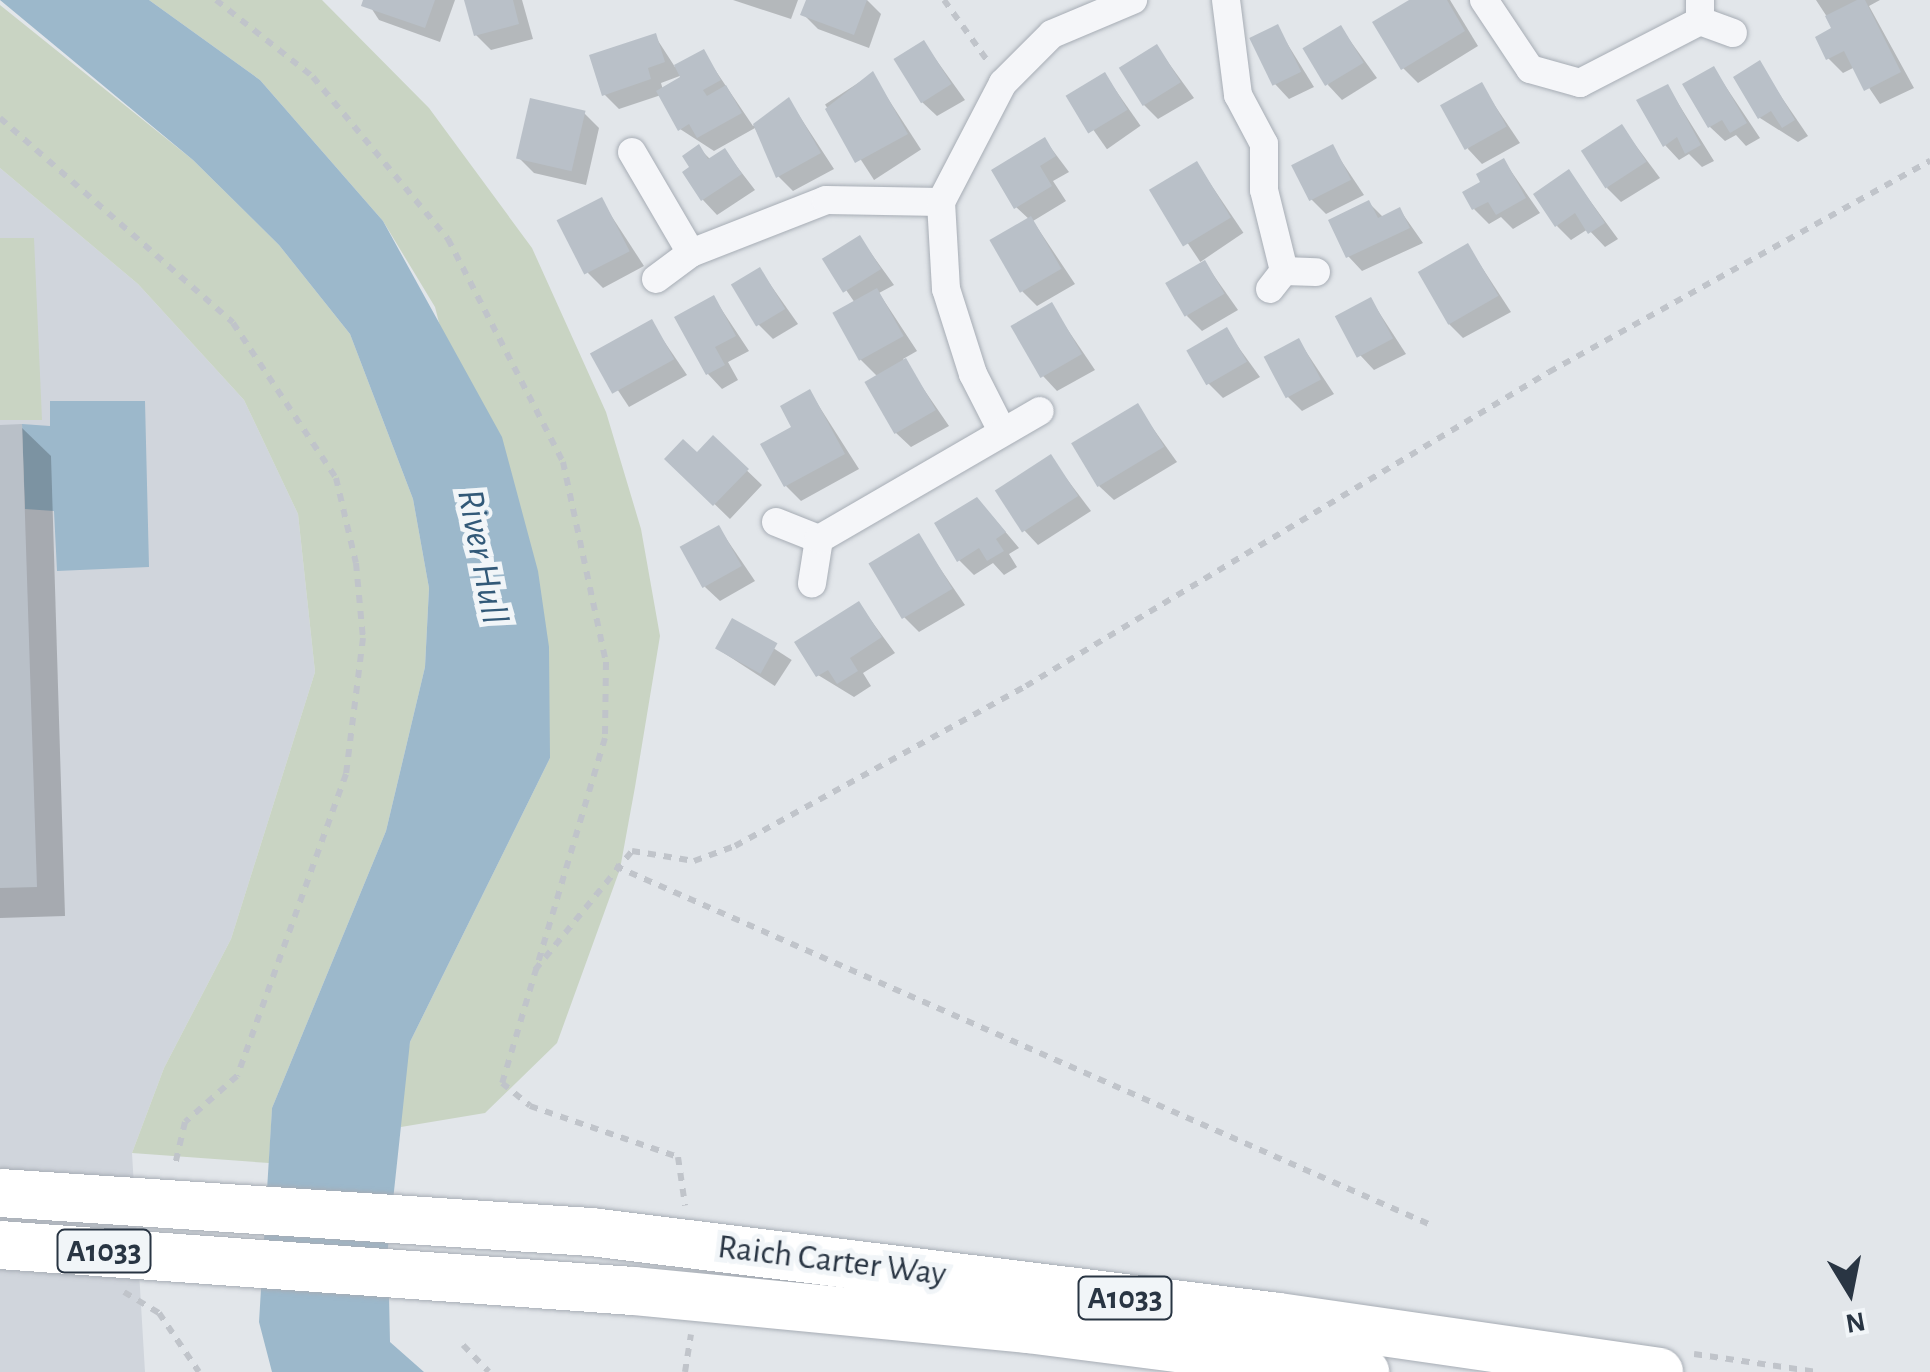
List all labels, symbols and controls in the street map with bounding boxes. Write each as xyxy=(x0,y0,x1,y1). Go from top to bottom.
water label: River Hull xyxy=(446,486,516,628)
road number: A1033 xyxy=(56,1224,152,1278)
street label: Raich Carter Way xyxy=(715,1226,949,1296)
north arrow xyxy=(1800,1242,1900,1342)
road number: A1033 xyxy=(1078,1271,1172,1325)
text: N xyxy=(1843,1306,1867,1337)

